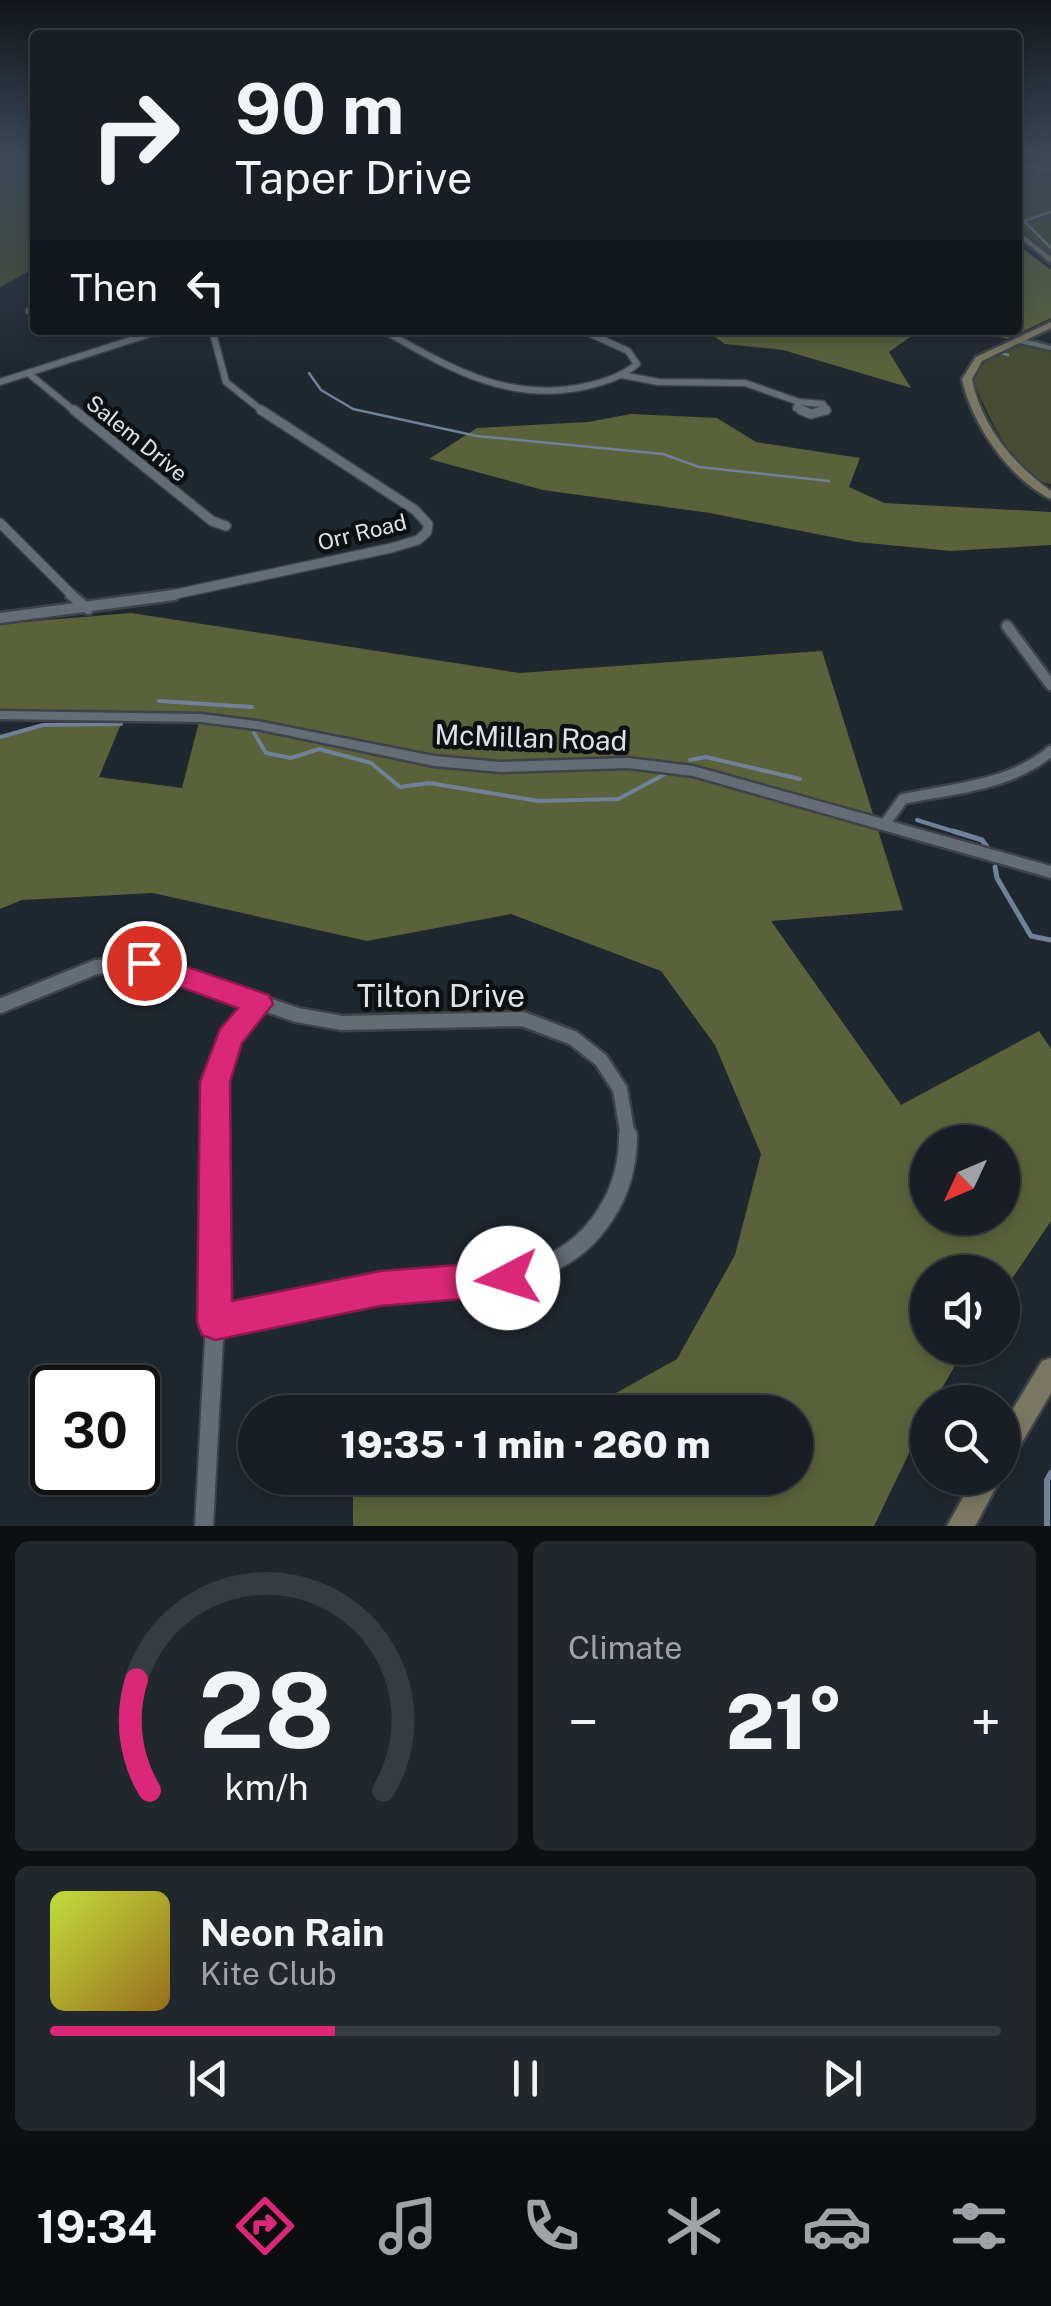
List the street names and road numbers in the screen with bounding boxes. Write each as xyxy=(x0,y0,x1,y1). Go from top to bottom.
street label: Salem Drive xyxy=(81,389,193,487)
street label: Orr Road xyxy=(315,508,409,556)
street label: McMillan Road xyxy=(434,717,628,757)
street label: Tilton Drive xyxy=(357,977,525,1014)

